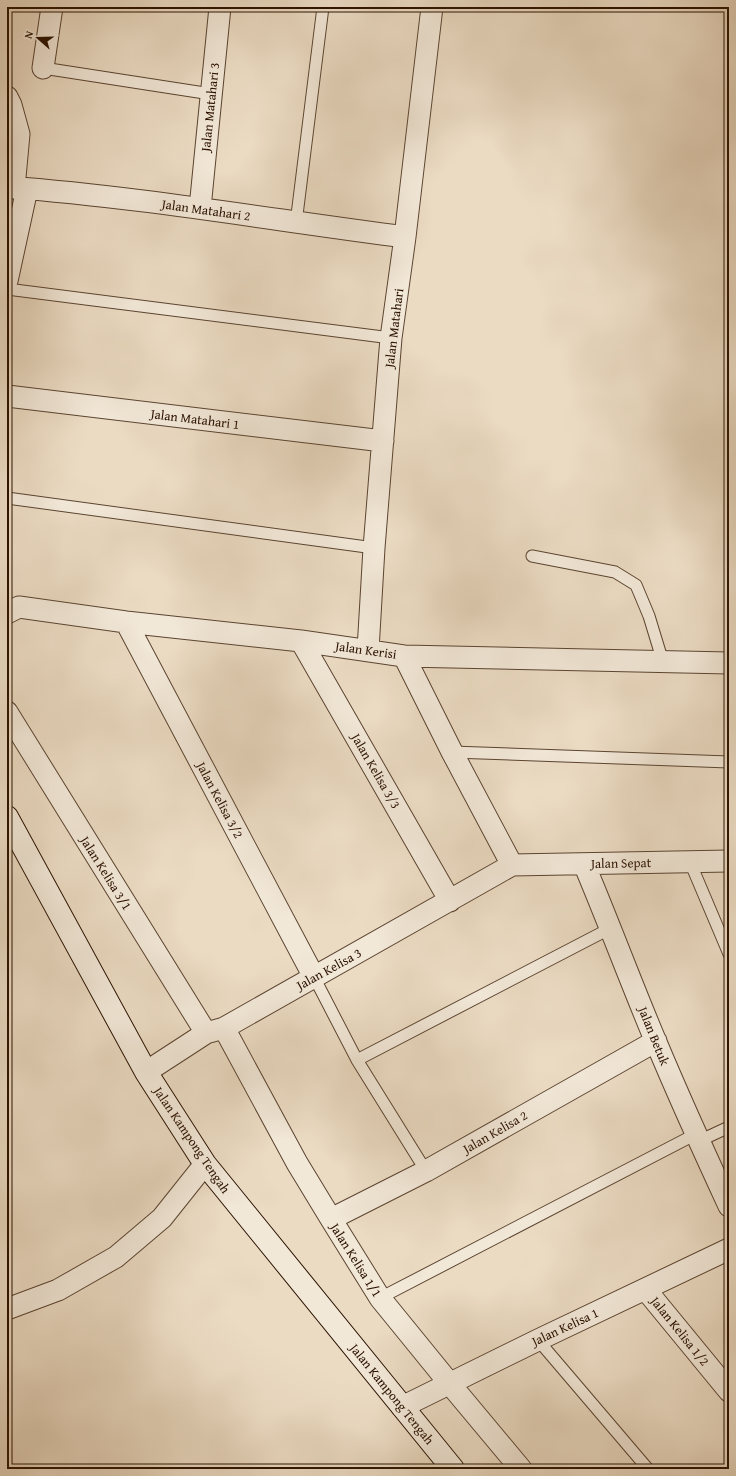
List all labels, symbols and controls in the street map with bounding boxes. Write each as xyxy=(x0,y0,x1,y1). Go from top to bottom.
north arrow xyxy=(18,18,58,58)
text: N xyxy=(20,28,38,41)
street label: Jalan Matahari 3 xyxy=(196,62,224,154)
street label: Jalan Matahari 2 xyxy=(158,194,252,226)
street label: Jalan Matahari xyxy=(379,287,408,371)
street label: Jalan Matahari 1 xyxy=(148,404,240,434)
street label: Jalan Kerisi xyxy=(332,636,398,664)
street label: Jalan Kelisa 3/3 xyxy=(346,728,405,812)
street label: Jalan Kelisa 3/2 xyxy=(191,757,248,842)
street label: Jalan Kelisa 3/1 xyxy=(75,831,136,914)
street label: Jalan Sepat xyxy=(589,853,652,873)
street label: Jalan Kelisa 3 xyxy=(291,943,365,996)
street label: Jalan Betuk xyxy=(633,1002,675,1069)
street label: Jalan Kampong Tengah xyxy=(148,1081,235,1198)
street label: Jalan Kelisa 2 xyxy=(457,1106,531,1159)
street label: Jalan Kelisa 1/1 xyxy=(325,1218,386,1301)
street label: Jalan Kelisa 1/2 xyxy=(645,1291,714,1370)
street label: Jalan Kelisa 1 xyxy=(527,1303,602,1352)
street label: Jalan Kampong Tengah xyxy=(344,1338,439,1449)

